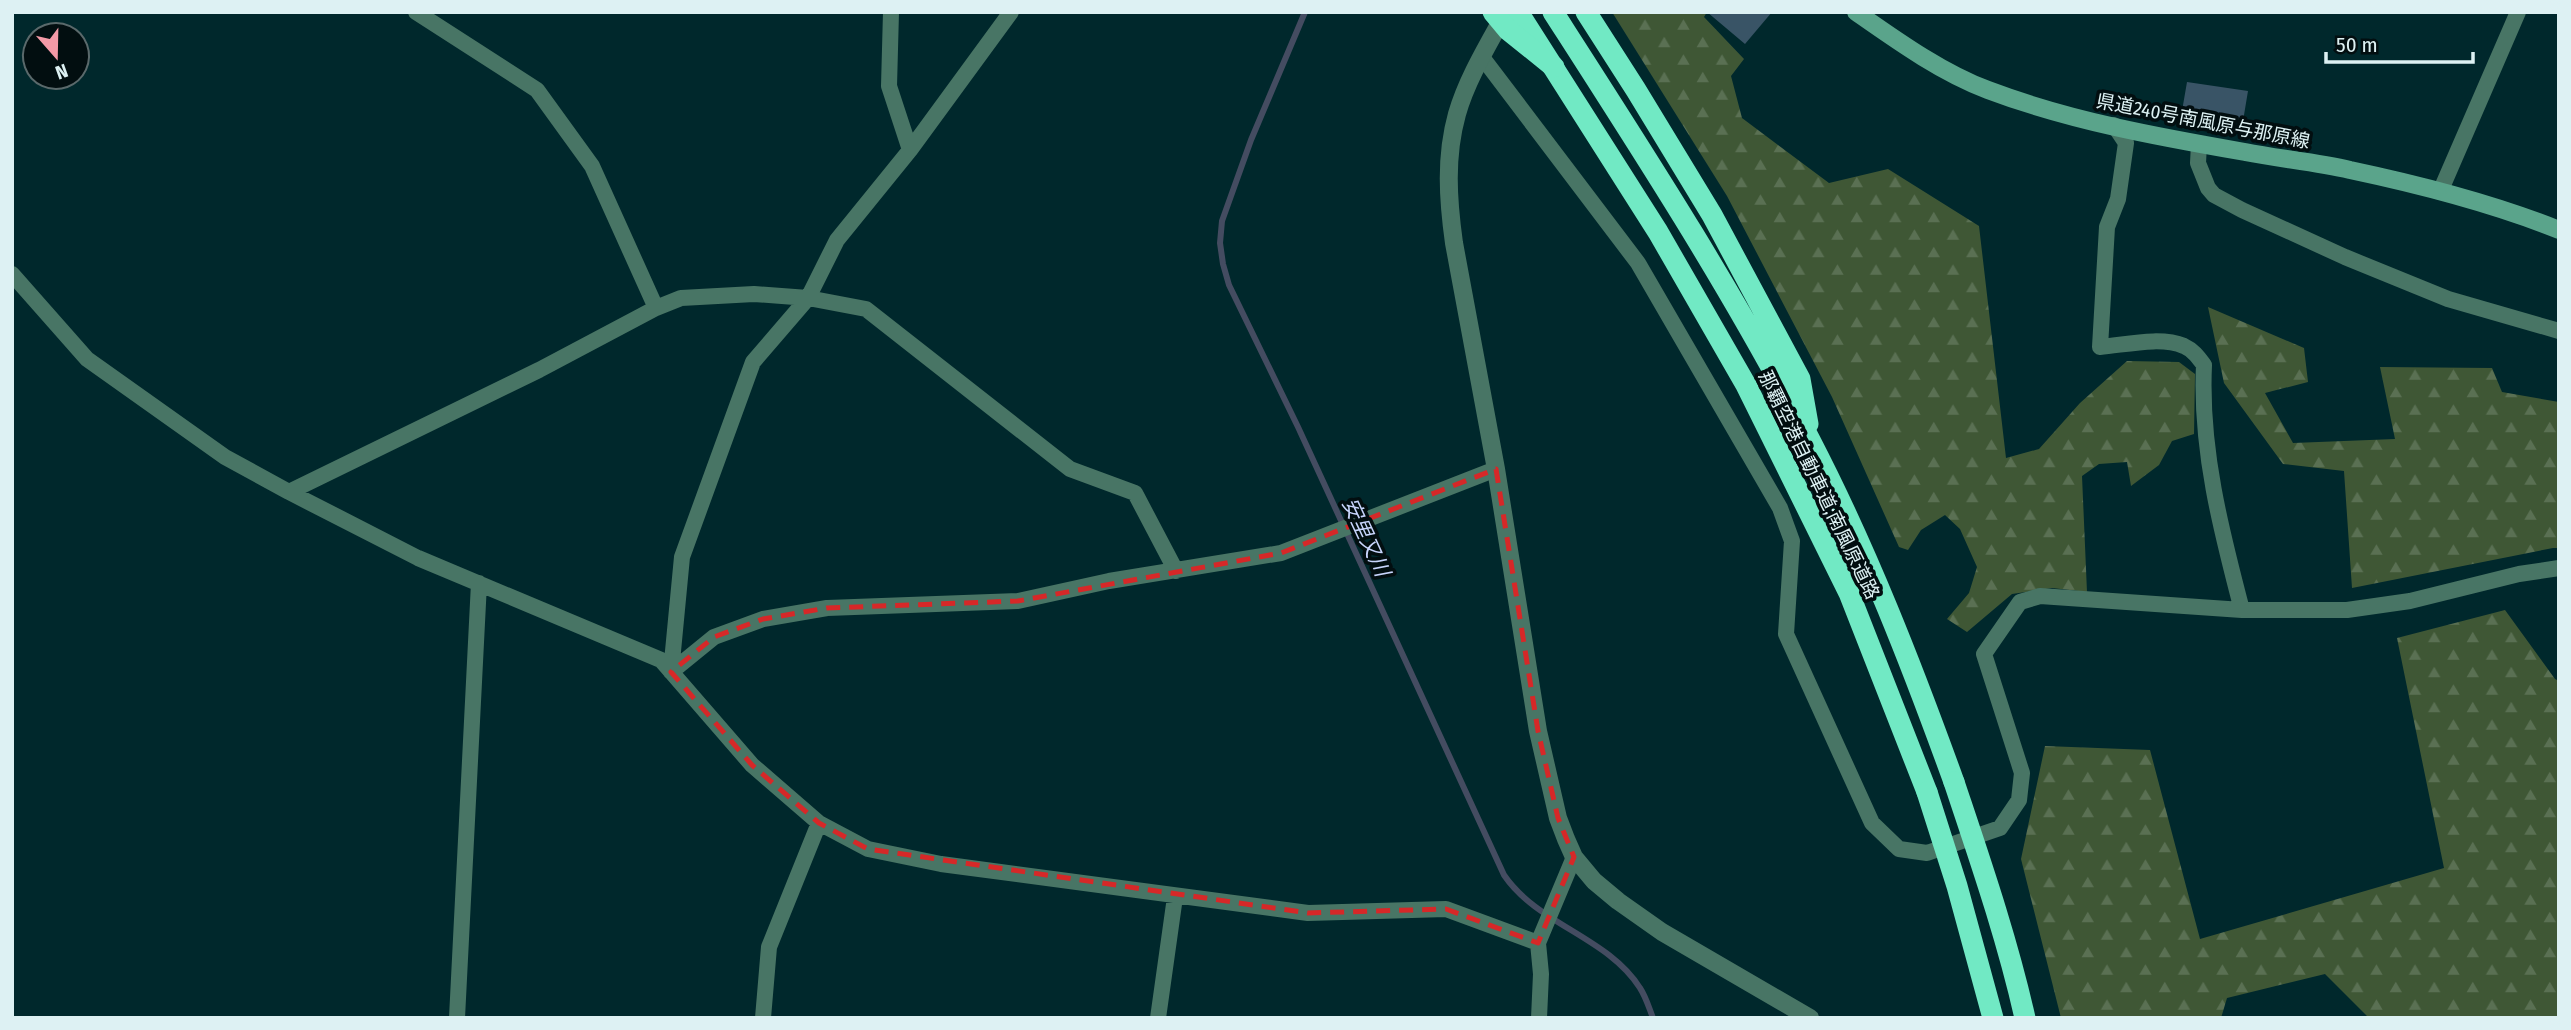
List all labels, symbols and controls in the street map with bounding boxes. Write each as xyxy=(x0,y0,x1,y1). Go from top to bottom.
north arrow xyxy=(21,21,91,91)
scale bar xyxy=(2326,21,2473,65)
text: 50 m xyxy=(2336,32,2378,58)
text: N xyxy=(52,59,71,84)
street label: 県道240号南風原与那原線 xyxy=(2094,89,2312,153)
street label: 那覇空港自動車道;南風原道路 xyxy=(1754,367,1884,603)
water label: 安里又川 xyxy=(1336,493,1396,582)

